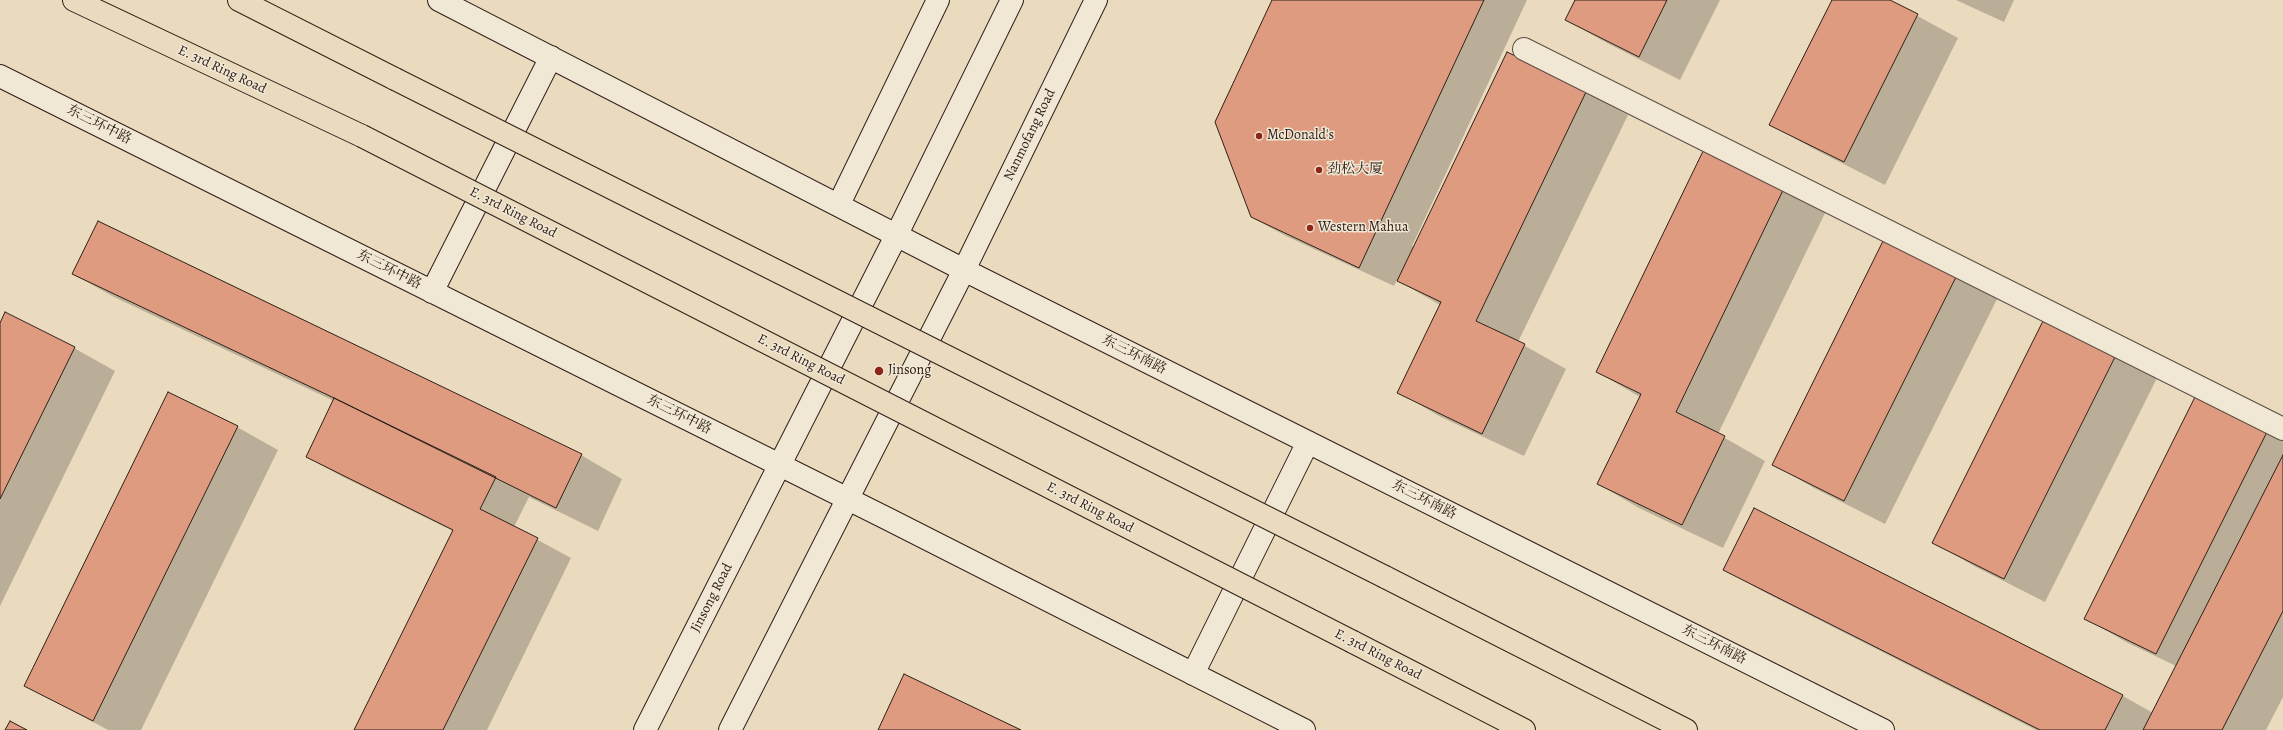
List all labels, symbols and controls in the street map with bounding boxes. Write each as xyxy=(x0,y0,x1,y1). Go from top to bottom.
street label: E. 3rd Ring Road xyxy=(175,42,269,98)
street label: Nanmofang Road xyxy=(1000,86,1060,184)
street label: 东三环中路 xyxy=(64,102,134,148)
place label: McDonald's xyxy=(1267,128,1334,144)
marker: McDonald's xyxy=(1254,131,1264,141)
place label: 劲松大厦 xyxy=(1327,162,1383,178)
marker: 劲松大厦 xyxy=(1314,165,1324,175)
street label: E. 3rd Ring Road xyxy=(467,184,559,242)
place label: Western Mahua xyxy=(1318,220,1408,236)
marker: Western Mahua xyxy=(1305,223,1315,233)
street label: 东三环中路 xyxy=(354,247,424,293)
street label: E. 3rd Ring Road xyxy=(755,331,847,389)
street label: 东三环南路 xyxy=(1099,332,1169,378)
place label: Jinsong xyxy=(888,363,931,379)
marker: Jinsong xyxy=(873,365,885,377)
street label: 东三环中路 xyxy=(644,392,714,438)
street label: 东三环南路 xyxy=(1389,477,1459,523)
street label: E. 3rd Ring Road xyxy=(1044,479,1136,537)
street label: Jinsong Road xyxy=(687,561,737,635)
street label: 东三环南路 xyxy=(1679,622,1749,668)
street label: E. 3rd Ring Road xyxy=(1332,626,1424,684)

